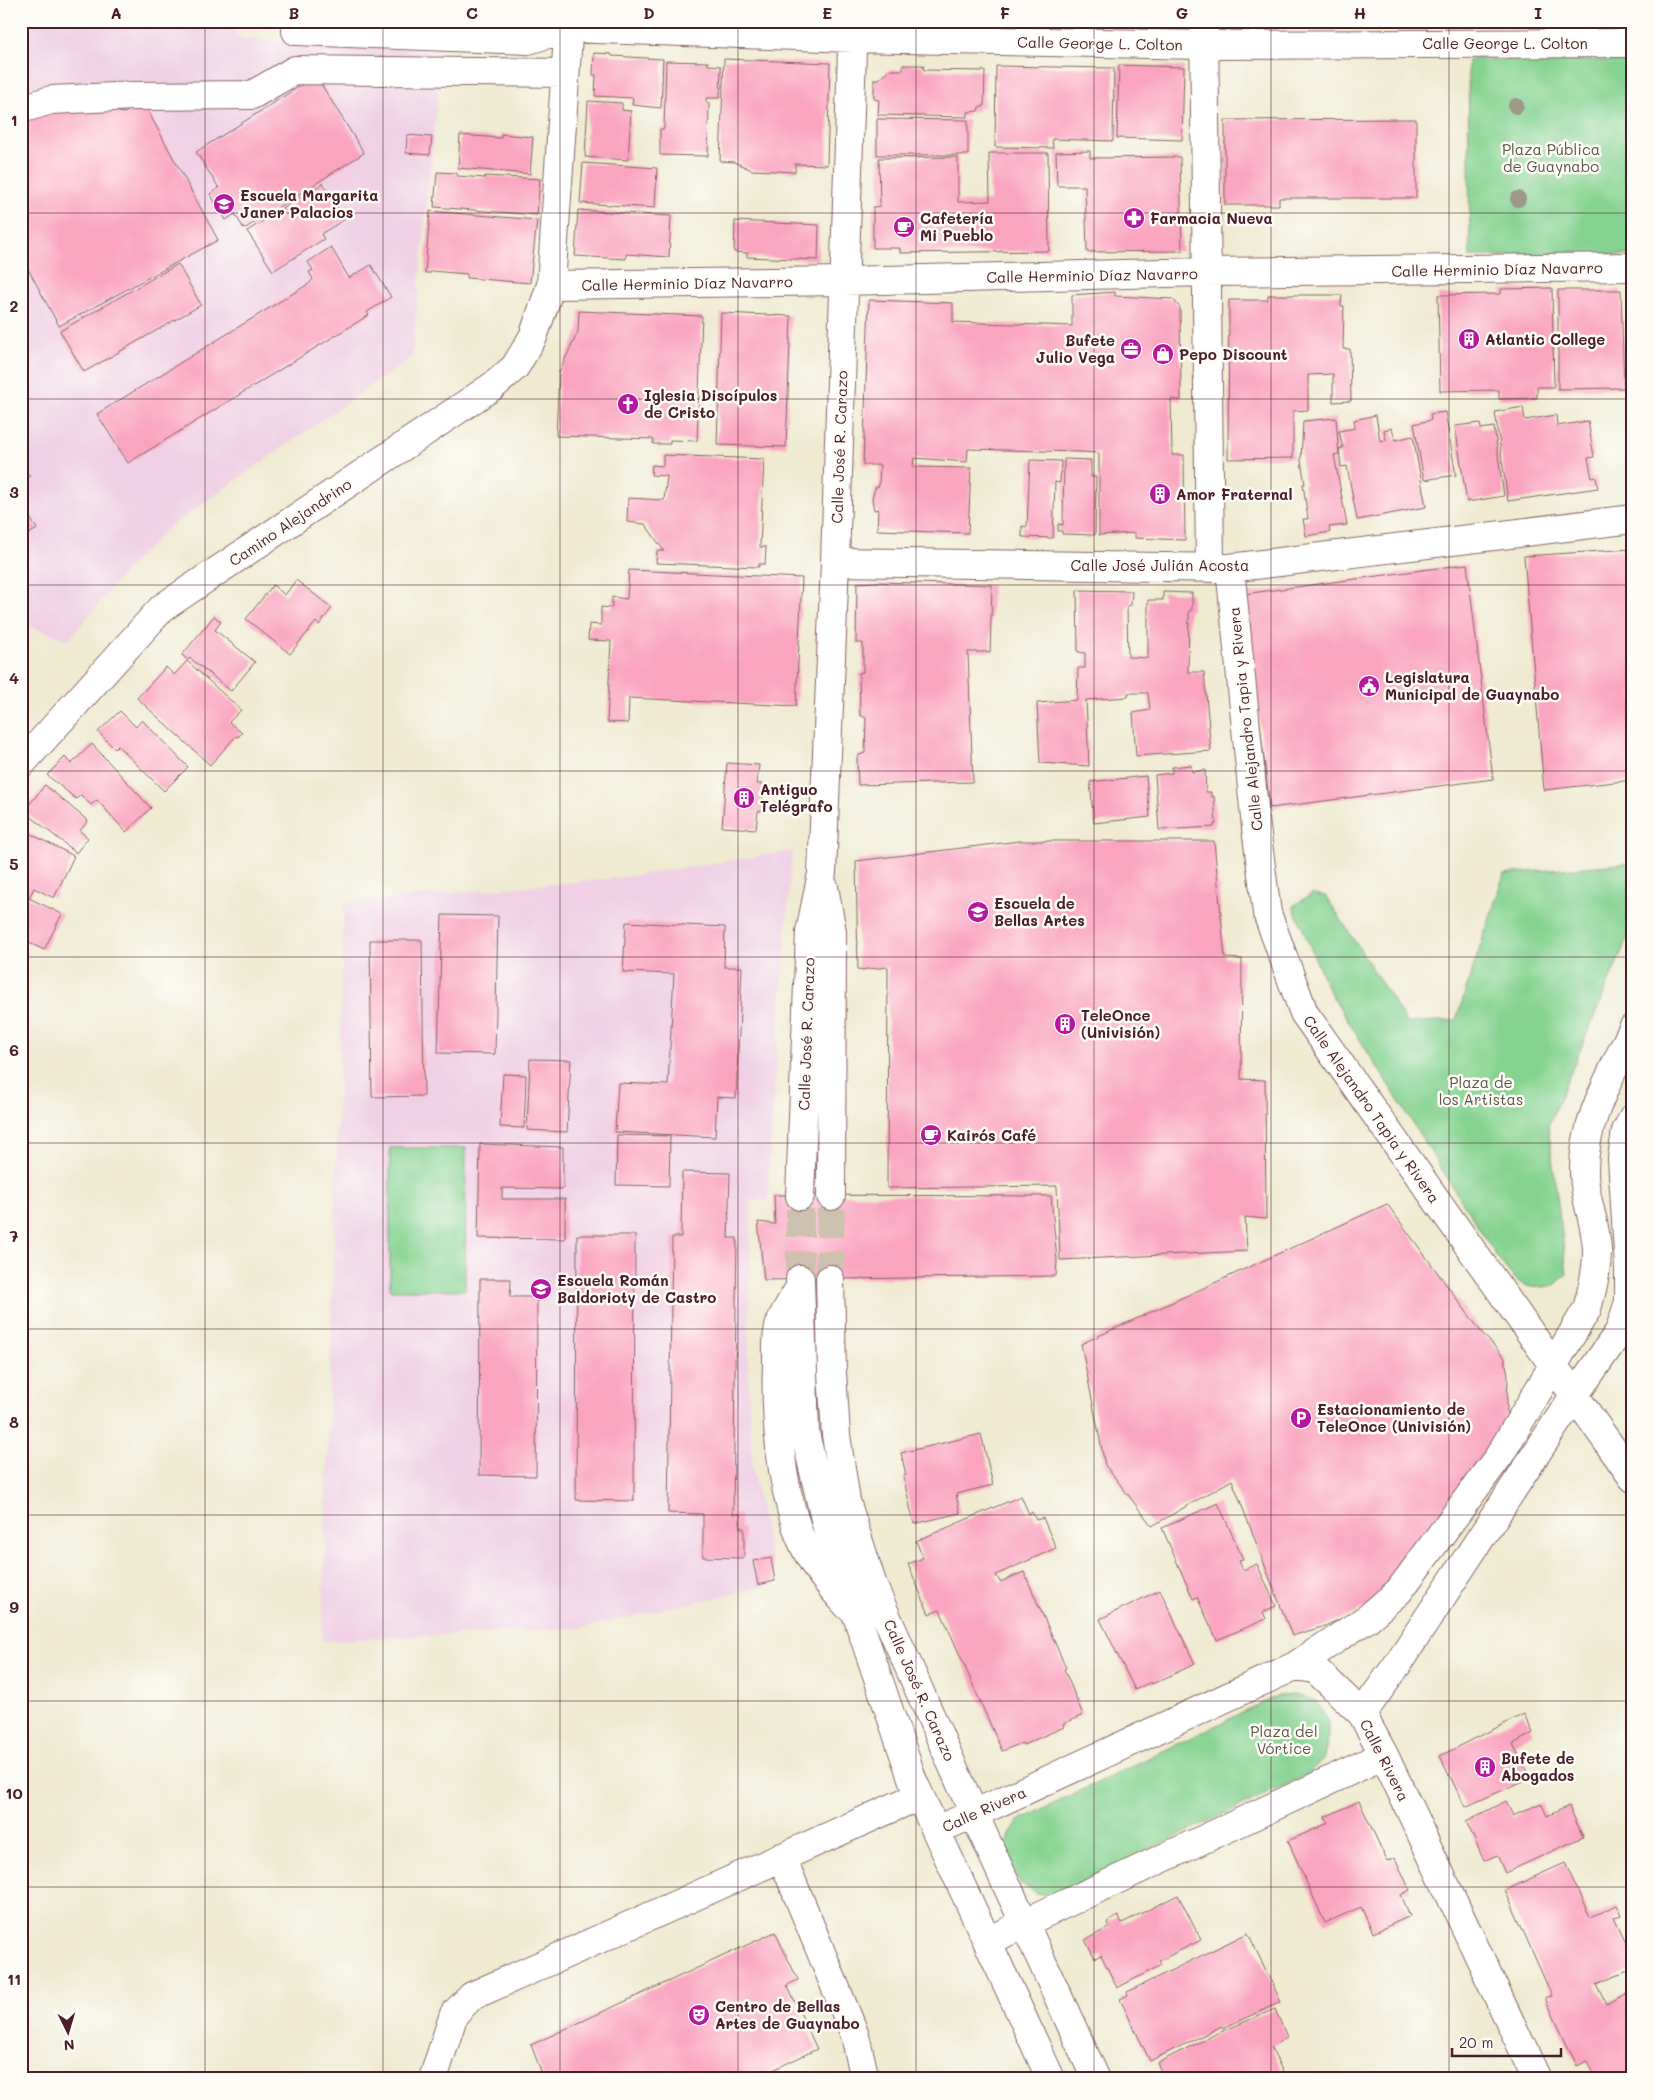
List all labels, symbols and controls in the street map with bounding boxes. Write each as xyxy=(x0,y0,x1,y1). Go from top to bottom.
text: A xyxy=(110,2,122,23)
text: B xyxy=(289,2,299,23)
text: C xyxy=(466,2,478,23)
text: D xyxy=(643,2,655,23)
text: E xyxy=(822,2,832,23)
text: F xyxy=(1000,2,1010,23)
text: G xyxy=(1176,2,1188,23)
text: H xyxy=(1354,2,1366,23)
text: I xyxy=(1534,2,1542,23)
street label: Calle George L. Colton xyxy=(1017,32,1183,54)
street label: Calle George L. Colton xyxy=(1422,33,1588,53)
text: 1 xyxy=(10,109,18,130)
park label: Plaza Pública de Guaynabo xyxy=(1502,139,1600,176)
place label: Escuela Margarita Janer Palacios xyxy=(240,185,378,222)
school or university icon: Escuela Margarita Janer Palacios xyxy=(212,192,236,216)
pharmacy icon: Farmacia Nueva xyxy=(1122,206,1146,230)
place label: Cafetería Mi Pueblo xyxy=(920,208,994,245)
place label: Farmacia Nueva xyxy=(1150,208,1273,228)
cafe icon: Cafetería Mi Pueblo xyxy=(892,215,916,239)
street label: Calle Herminio Díaz Navarro xyxy=(1391,257,1603,281)
street label: Calle Herminio Díaz Navarro xyxy=(986,263,1198,287)
street label: Calle Herminio Díaz Navarro xyxy=(581,271,793,295)
text: 2 xyxy=(10,295,19,316)
building icon: Atlantic College xyxy=(1457,327,1481,351)
place label: Atlantic College xyxy=(1485,329,1605,349)
place label: Bufete Julio Vega xyxy=(1036,330,1115,367)
office icon: Bufete Julio Vega xyxy=(1119,337,1143,361)
shop icon: Pepo Discount xyxy=(1151,342,1175,366)
place label: Pepo Discount xyxy=(1179,344,1288,364)
street label: Calle José R. Carazo xyxy=(826,370,852,524)
place label: Iglesia Discípulos de Cristo xyxy=(644,385,777,422)
church icon: Iglesia Discípulos de Cristo xyxy=(616,392,640,416)
street label: Camino Alejandrino xyxy=(225,474,355,570)
text: 3 xyxy=(9,481,19,502)
building icon: Amor Fraternal xyxy=(1148,482,1172,506)
place label: Amor Fraternal xyxy=(1176,484,1293,504)
street label: Calle José Julián Acosta xyxy=(1071,555,1249,575)
street label: Calle Alejandro Tapia y Rivera xyxy=(1223,606,1267,832)
text: 4 xyxy=(9,667,19,688)
place label: Legislatura Municipal de Guaynabo xyxy=(1385,667,1559,704)
public building icon: Legislatura Municipal de Guaynabo xyxy=(1357,674,1381,698)
place label: Antiguo Telégrafo xyxy=(760,779,833,816)
building icon: Antiguo Telégrafo xyxy=(732,786,756,810)
text: 5 xyxy=(9,853,19,874)
place label: Escuela de Bellas Artes xyxy=(994,893,1085,930)
school or university icon: Escuela de Bellas Artes xyxy=(966,900,990,924)
street label: Calle José R. Carazo xyxy=(793,957,819,1111)
place label: TeleOnce (Univisión) xyxy=(1081,1005,1160,1042)
street label: Calle Alejandro Tapia y Rivera xyxy=(1299,1011,1445,1207)
building icon: TeleOnce (Univisión) xyxy=(1053,1012,1077,1036)
text: 6 xyxy=(9,1039,19,1060)
park label: Plaza de los Artistas xyxy=(1439,1072,1523,1109)
cafe icon: Kairós Café xyxy=(919,1123,943,1147)
place label: Kairós Café xyxy=(947,1125,1036,1145)
text: 7 xyxy=(10,1225,19,1246)
place label: Escuela Román Baldorioty de Castro xyxy=(557,1270,716,1307)
school or university icon: Escuela Román Baldorioty de Castro xyxy=(529,1277,553,1301)
place label: Estacionamiento de TeleOnce (Univisión) xyxy=(1317,1399,1471,1436)
parking icon: Estacionamiento de TeleOnce (Univisión) xyxy=(1289,1406,1313,1430)
text: 8 xyxy=(9,1411,19,1432)
text: 9 xyxy=(9,1596,19,1617)
street label: Calle José R. Carazo xyxy=(880,1616,960,1764)
street label: Calle Rivera xyxy=(1356,1715,1414,1805)
park label: Plaza del Vórtice xyxy=(1250,1721,1318,1758)
place label: Bufete de Abogados xyxy=(1501,1748,1575,1785)
building icon: Bufete de Abogados xyxy=(1473,1755,1497,1779)
text: 10 xyxy=(5,1782,23,1803)
street label: Calle Rivera xyxy=(939,1782,1029,1836)
text: 11 xyxy=(7,1968,21,1989)
place label: Centro de Bellas Artes de Guaynabo xyxy=(715,1996,860,2033)
theatre icon: Centro de Bellas Artes de Guaynabo xyxy=(687,2003,711,2027)
north arrow xyxy=(42,2008,92,2058)
scale bar xyxy=(1452,2025,1560,2057)
text: 20 m xyxy=(1459,2032,1493,2052)
text: N xyxy=(63,2036,75,2055)

